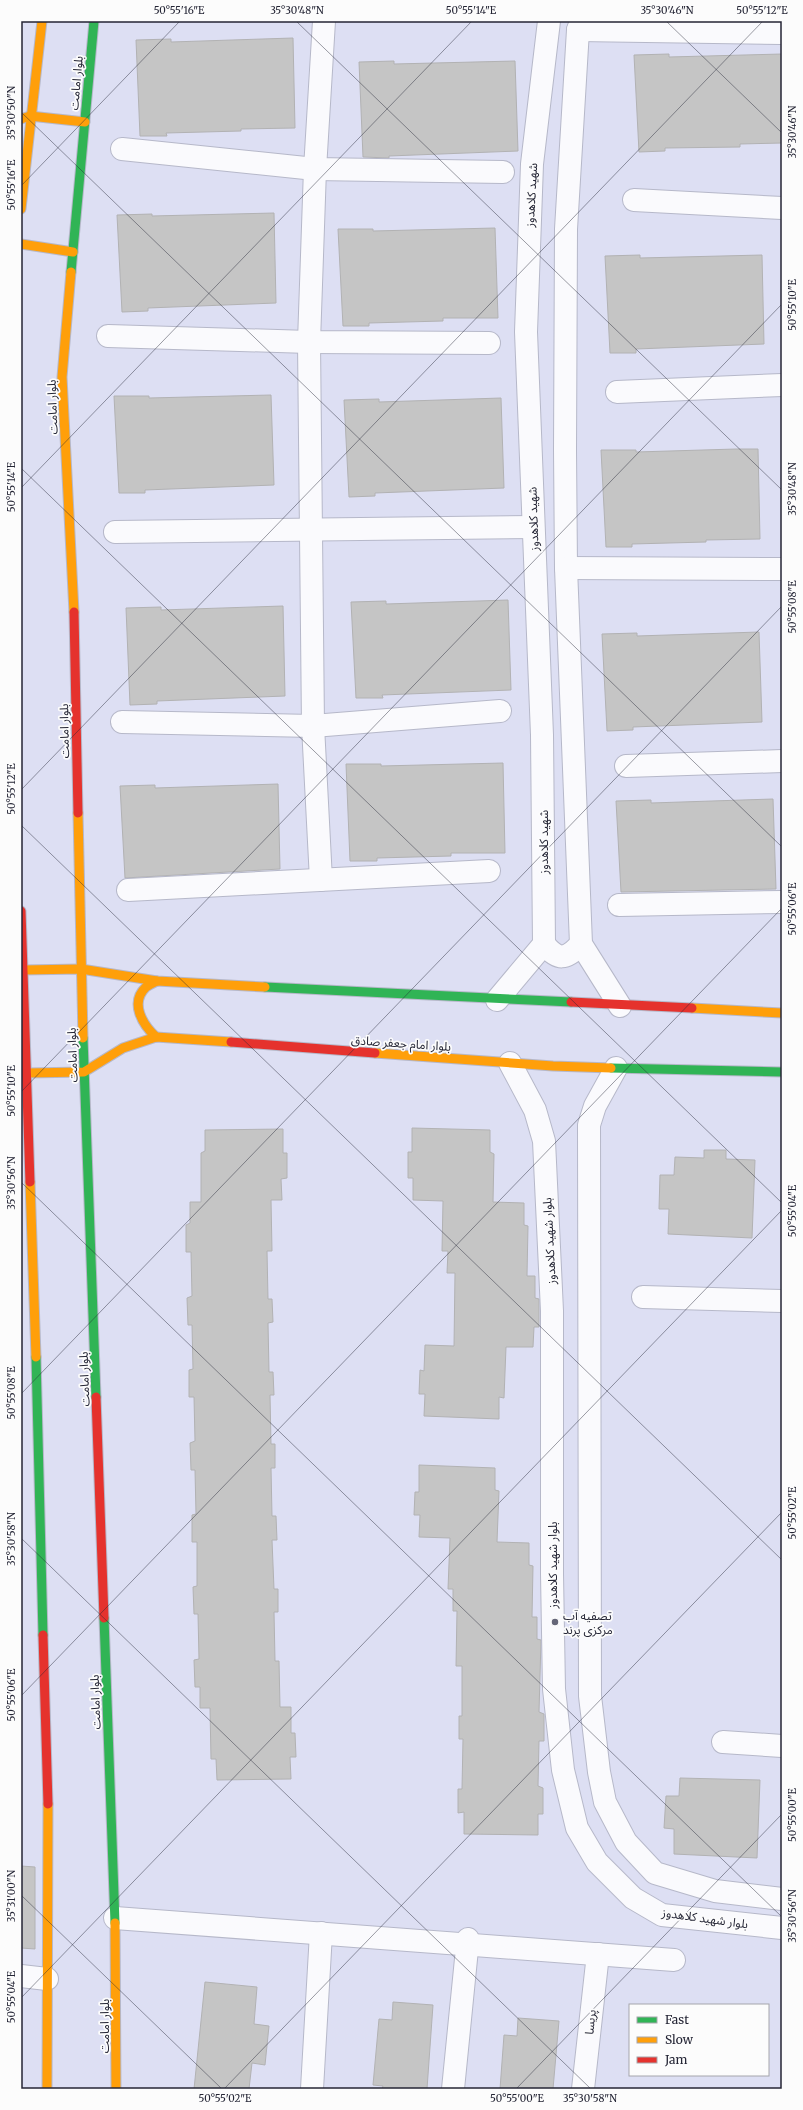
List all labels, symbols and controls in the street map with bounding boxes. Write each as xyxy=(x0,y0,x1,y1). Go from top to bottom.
text: 50°55'16"E xyxy=(154,4,205,17)
text: 35°30'48"N xyxy=(270,4,324,17)
text: 50°55'14"E xyxy=(446,4,497,17)
text: 35°30'46"N xyxy=(640,4,694,17)
text: 50°55'12"E xyxy=(736,4,788,17)
street label: بلوار امامت xyxy=(66,55,86,111)
text: 35°30'50"N xyxy=(5,86,18,140)
text: 35°30'46"N xyxy=(786,105,799,159)
text: 50°55'16"E xyxy=(5,159,18,210)
street label: شهید کلاهدوز xyxy=(522,162,540,229)
text: 50°55'10"E xyxy=(786,279,799,331)
street label: بلوار امامت xyxy=(44,379,60,435)
text: 50°55'14"E xyxy=(5,461,18,512)
text: 35°30'48"N xyxy=(786,462,799,516)
street label: شهید کلاهدوز xyxy=(524,487,542,552)
text: 50°55'08"E xyxy=(786,580,799,634)
street label: بلوار امامت xyxy=(56,704,72,758)
text: 50°55'12"E xyxy=(5,763,18,815)
street label: شهید کلاهدوز xyxy=(536,810,551,875)
text: 50°55'06"E xyxy=(786,882,799,935)
street label: بلوار امامت xyxy=(64,1027,80,1083)
street label: بلوار امام جعفر صادق xyxy=(350,1032,451,1056)
text: 50°55'10"E xyxy=(5,1065,18,1117)
text: 35°30'56"N xyxy=(5,1156,18,1210)
text: 50°55'04"E xyxy=(786,1184,799,1237)
street label: بلوار شهید کلاهدوز xyxy=(539,1197,559,1286)
street label: بلوار امامت xyxy=(76,1351,92,1407)
text: 50°55'08"E xyxy=(5,1366,18,1420)
text: 50°55'02"E xyxy=(786,1486,799,1539)
text: 35°30'58"N xyxy=(5,1512,18,1566)
street label: بلوار شهید کلاهدوز xyxy=(545,1522,560,1609)
place label: تصفیه آب مرکزی پرند xyxy=(563,1608,613,1638)
marker: تصفیه آب مرکزی پرند xyxy=(550,1617,560,1627)
text: 50°55'06"E xyxy=(5,1668,18,1721)
street label: بلوار امامت xyxy=(87,1674,103,1730)
text: 50°55'00"E xyxy=(786,1787,799,1842)
text: 35°31'00"N xyxy=(5,1869,18,1922)
text: 35°30'56"N xyxy=(786,1889,799,1943)
street label: بلوار شهید کلاهدوز xyxy=(660,1904,749,1932)
text: 50°55'04"E xyxy=(5,1970,18,2023)
street label: بلوار امامت xyxy=(97,1999,112,2053)
legend xyxy=(629,2004,769,2076)
street label: پریسا xyxy=(581,2009,600,2035)
text: Fast xyxy=(665,2012,689,2027)
text: Slow xyxy=(665,2032,694,2047)
text: Jam xyxy=(664,2052,688,2067)
text: 50°55'02"E xyxy=(199,2092,252,2105)
text: 50°55'00"E xyxy=(490,2092,545,2105)
text: 35°30'58"N xyxy=(563,2092,617,2105)

